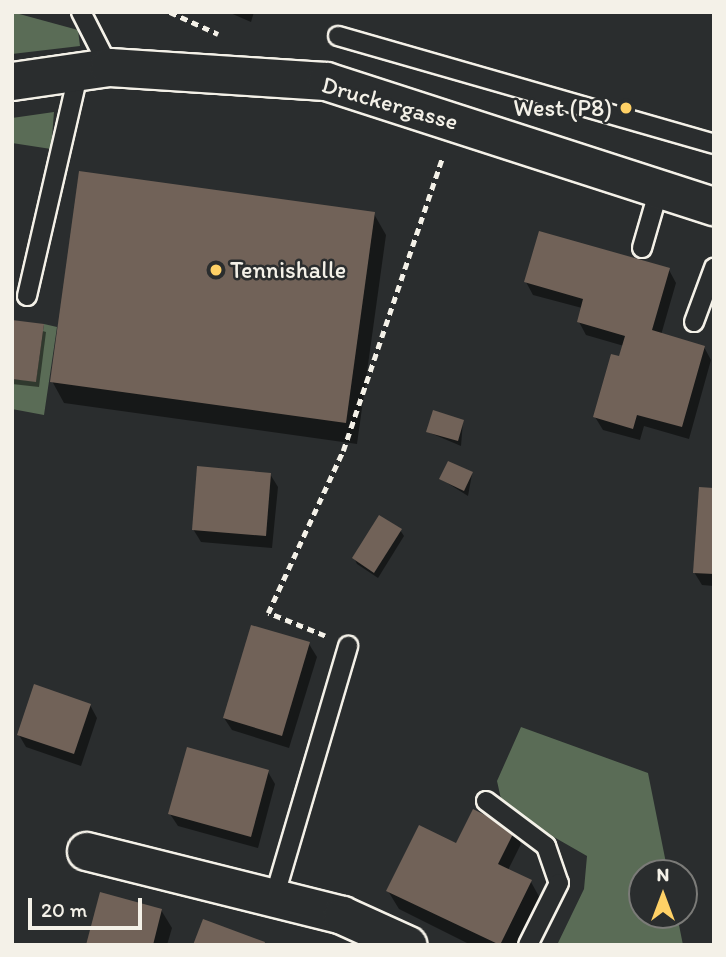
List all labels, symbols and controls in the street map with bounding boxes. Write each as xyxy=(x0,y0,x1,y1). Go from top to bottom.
street label: Druckergasse xyxy=(318,70,462,136)
place label: West (P8) xyxy=(513,94,612,122)
marker: West (P8) xyxy=(618,100,634,116)
place label: Tennishalle xyxy=(230,256,346,284)
marker: Tennishalle xyxy=(208,262,224,278)
north arrow xyxy=(628,859,698,929)
text: N xyxy=(657,863,669,886)
scale bar xyxy=(32,884,145,928)
text: 20 m xyxy=(41,897,87,922)

